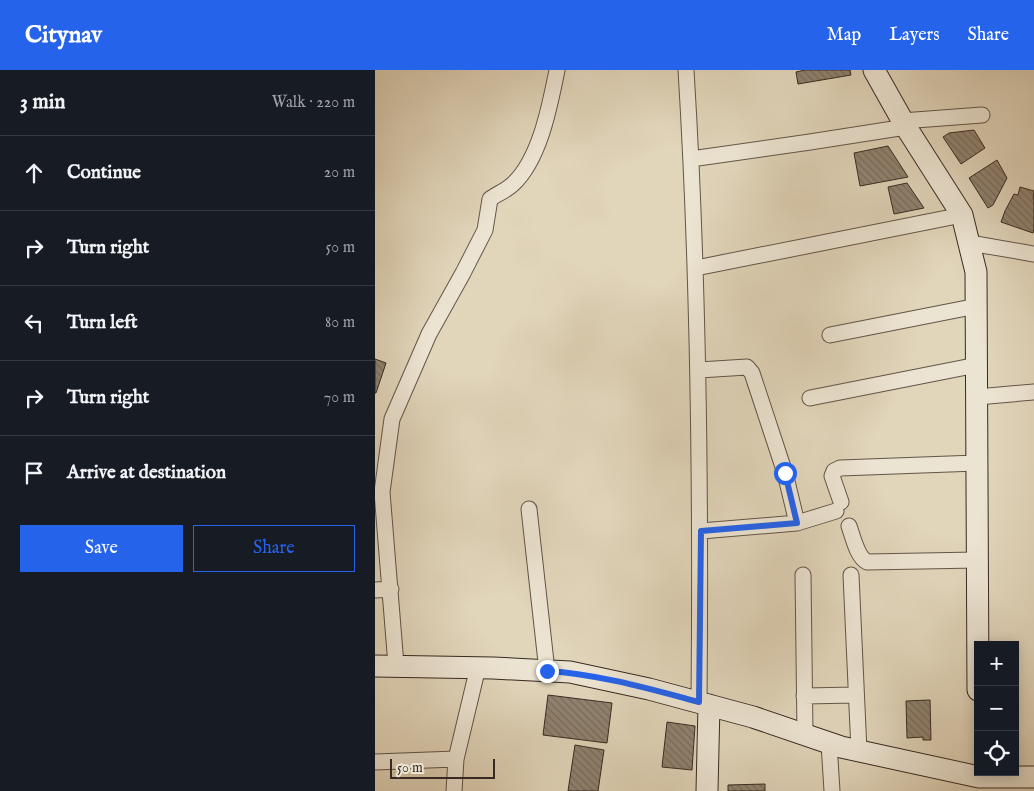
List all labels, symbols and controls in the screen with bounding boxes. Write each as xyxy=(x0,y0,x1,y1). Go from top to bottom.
text: Citynav xyxy=(25,20,102,51)
text: Map xyxy=(827,24,861,47)
text: Layers xyxy=(889,24,940,47)
text: Share xyxy=(968,24,1009,47)
text: 3 min xyxy=(20,89,65,116)
text: Walk · 220 m xyxy=(272,93,355,113)
icon: ahead xyxy=(20,159,48,187)
text: Continue xyxy=(67,161,141,185)
text: 20 m xyxy=(324,163,355,183)
icon: right xyxy=(20,234,48,262)
text: Turn right xyxy=(67,236,149,260)
text: 50 m xyxy=(326,238,355,258)
icon: left xyxy=(20,309,48,337)
text: Turn left xyxy=(67,311,138,335)
text: 80 m xyxy=(325,313,355,333)
icon: right xyxy=(20,384,48,412)
text: Turn right xyxy=(67,386,149,410)
text: 70 m xyxy=(324,388,355,408)
icon: arrive xyxy=(20,459,48,487)
text: Arrive at destination xyxy=(67,461,226,485)
route start xyxy=(774,462,797,485)
button: Save xyxy=(20,525,183,572)
button: Share xyxy=(193,525,355,572)
map controls xyxy=(974,641,1019,776)
button: + xyxy=(974,641,1019,686)
route end xyxy=(536,660,559,683)
button: − xyxy=(974,686,1019,731)
button: locate xyxy=(974,731,1019,776)
scale bar xyxy=(390,756,495,779)
text: 50 m xyxy=(397,759,423,777)

